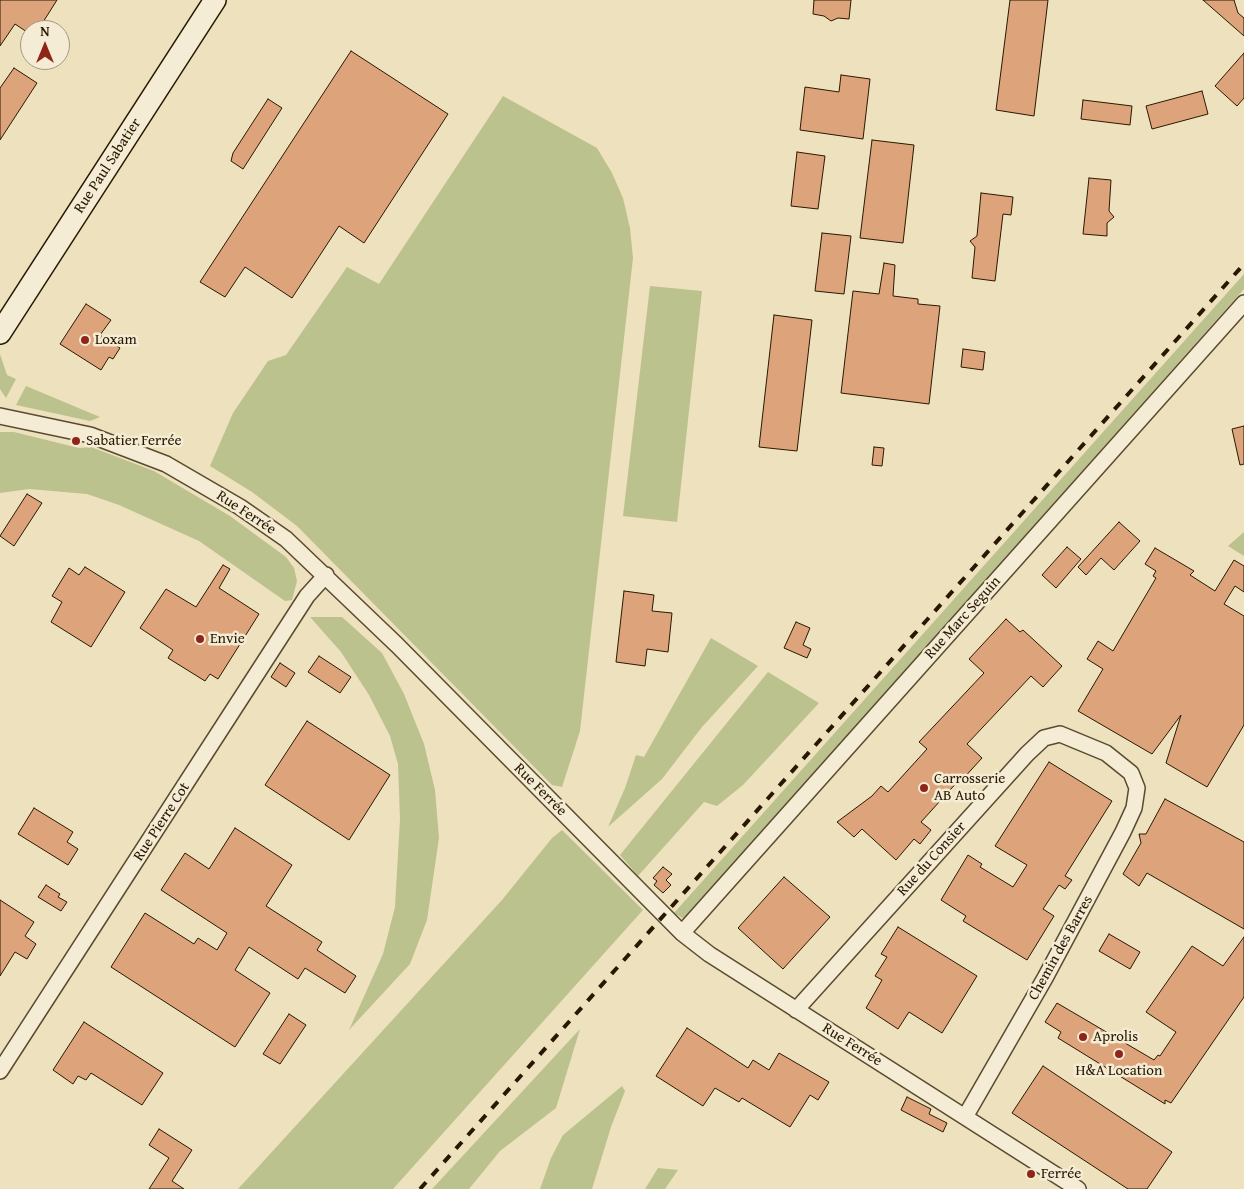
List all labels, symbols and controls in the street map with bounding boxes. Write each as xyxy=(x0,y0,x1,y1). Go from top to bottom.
north arrow xyxy=(20,20,70,70)
text: N xyxy=(40,21,50,41)
street label: Rue Paul Sabatier xyxy=(71,115,145,217)
place label: Loxam xyxy=(95,331,137,349)
marker: Loxam xyxy=(79,334,91,346)
place label: Sabatier Ferrée xyxy=(86,432,182,450)
marker: Sabatier Ferrée xyxy=(70,435,82,447)
street label: Rue Ferrée xyxy=(213,487,279,539)
street label: Rue Marc Seguin xyxy=(921,573,1005,663)
place label: Envie xyxy=(210,630,245,648)
marker: Envie xyxy=(194,633,206,645)
street label: Rue Ferrée xyxy=(510,760,570,820)
place label: Carrosserie AB Auto xyxy=(934,770,1005,805)
street label: Rue Pierre Cot xyxy=(130,779,194,865)
marker: Carrosserie AB Auto xyxy=(918,782,930,794)
street label: Rue du Consier xyxy=(894,818,970,900)
street label: Chemin des Barres xyxy=(1025,893,1097,1003)
street label: Rue Ferrée xyxy=(819,1020,885,1070)
place label: Aprolis xyxy=(1093,1028,1138,1046)
marker: Aprolis xyxy=(1077,1031,1089,1043)
marker: H&A Location xyxy=(1113,1048,1125,1060)
place label: H&A Location xyxy=(1076,1062,1162,1080)
place label: Ferrée xyxy=(1041,1165,1081,1183)
marker: Ferrée xyxy=(1025,1168,1037,1180)

